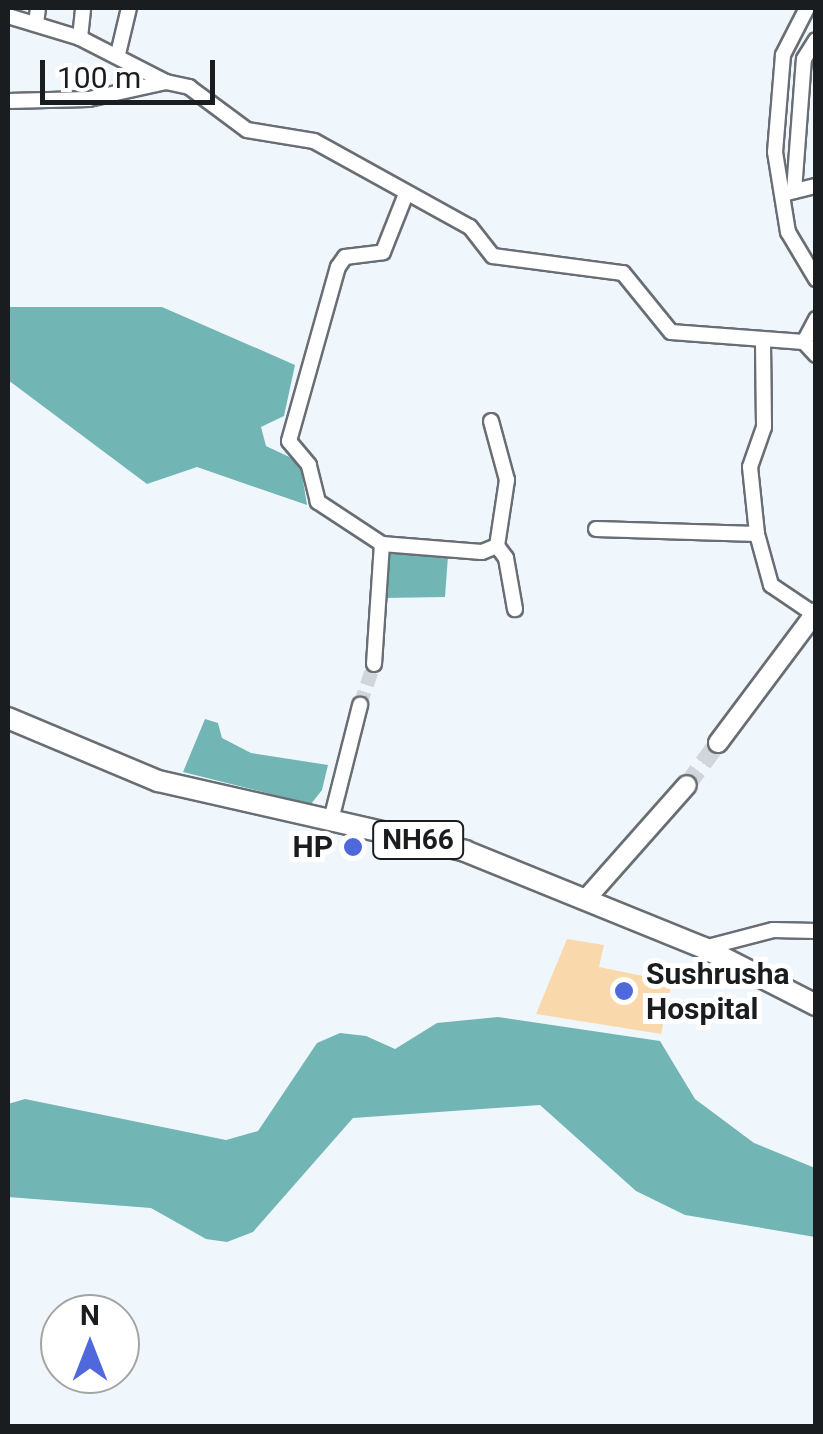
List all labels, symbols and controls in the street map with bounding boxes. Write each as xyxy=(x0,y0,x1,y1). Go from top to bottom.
scale bar xyxy=(45,40,220,102)
text: 100 m xyxy=(57,60,141,95)
road number: NH66 xyxy=(370,817,466,863)
place label: HP xyxy=(292,829,333,865)
marker: HP xyxy=(342,836,364,858)
place label: Sushrusha Hospital xyxy=(646,956,790,1026)
marker: Sushrusha Hospital xyxy=(611,978,637,1004)
north arrow xyxy=(40,1294,140,1394)
text: N xyxy=(80,1299,100,1332)

